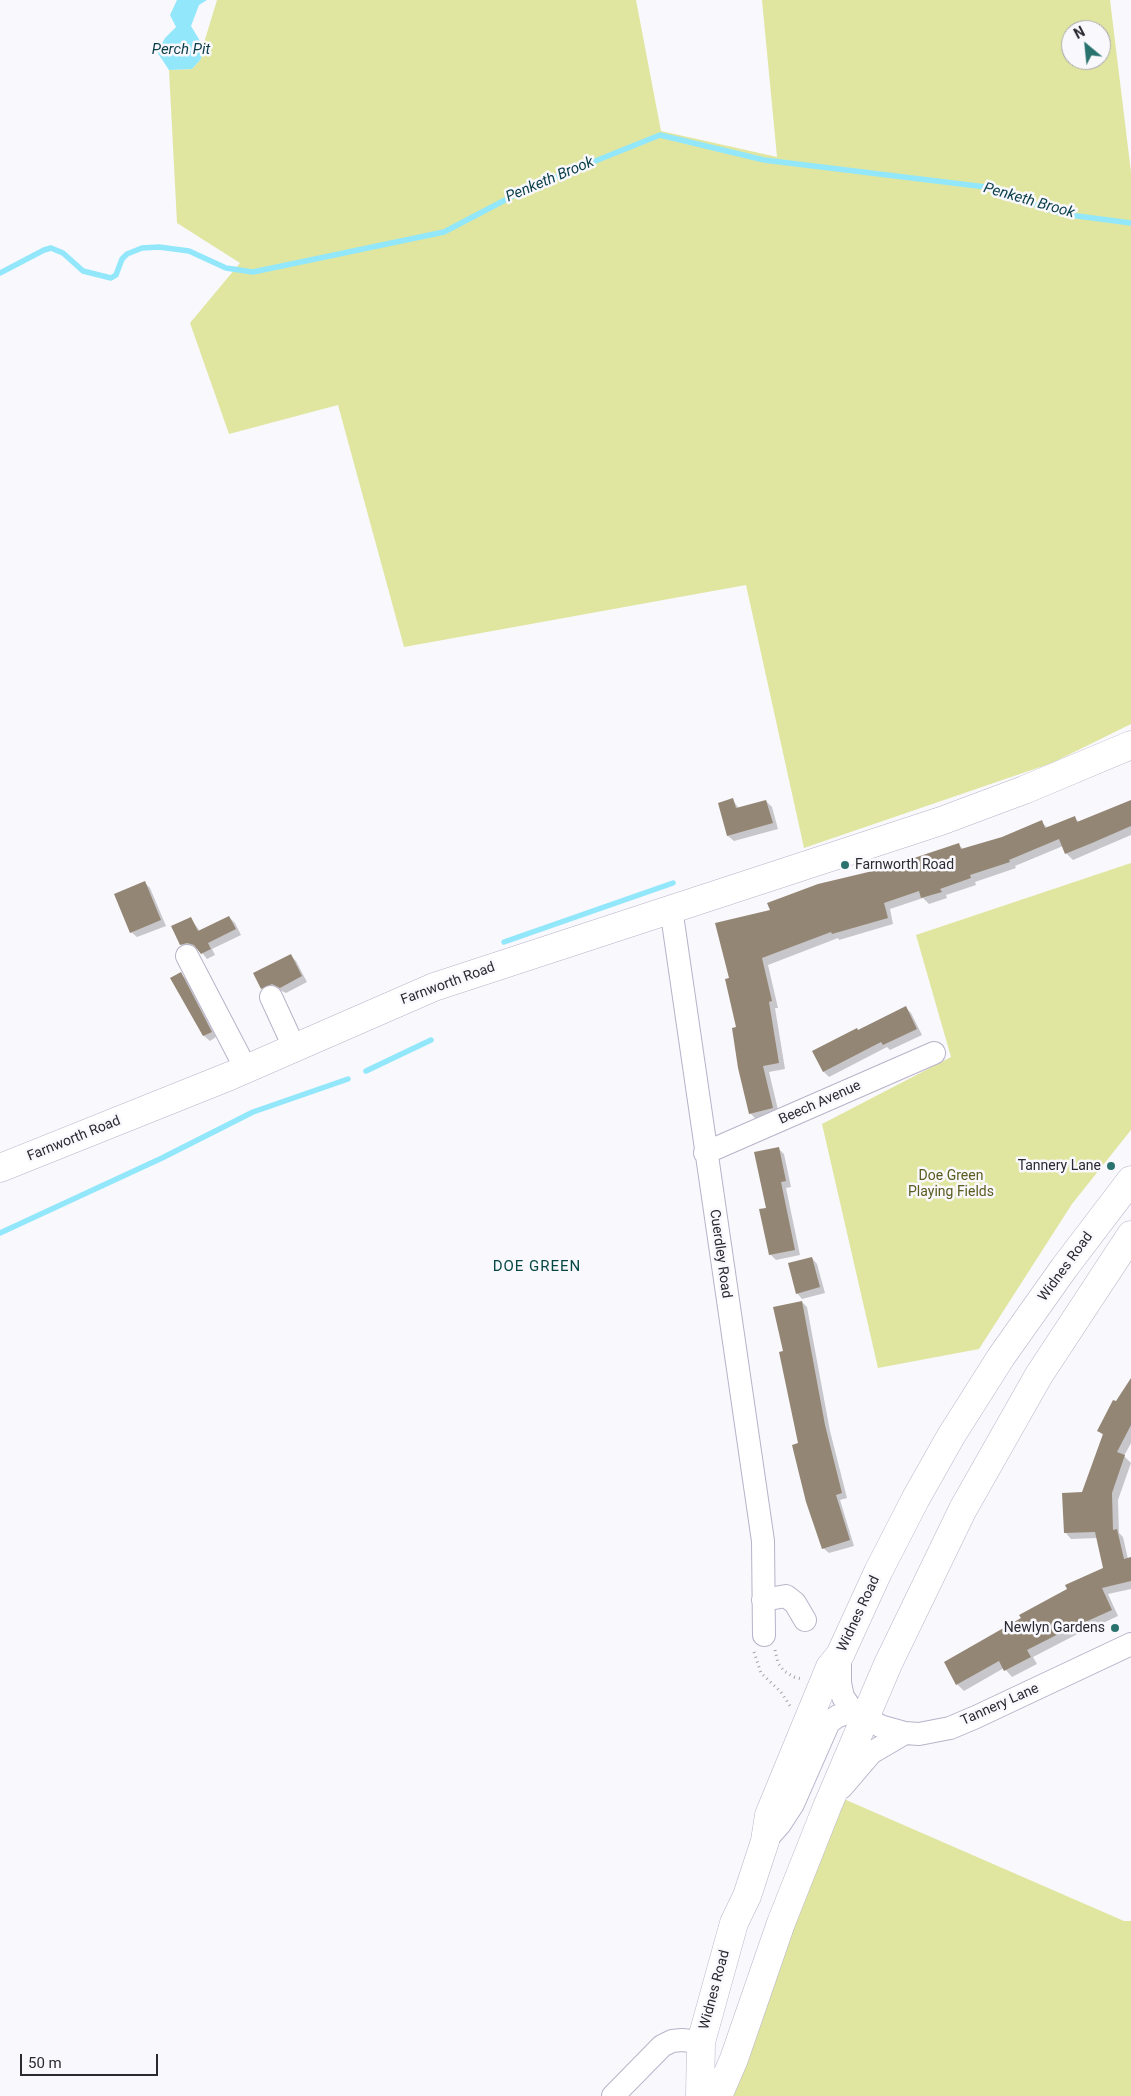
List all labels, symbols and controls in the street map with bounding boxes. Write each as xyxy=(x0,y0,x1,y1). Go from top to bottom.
north arrow xyxy=(1061,20,1111,70)
text: N xyxy=(1071,23,1088,42)
water label: Perch Pit xyxy=(152,41,210,59)
water label: Penketh Brook xyxy=(503,153,597,207)
water label: Penketh Brook xyxy=(981,179,1077,223)
place label: Farnworth Road xyxy=(855,857,954,873)
marker: Farnworth Road xyxy=(839,859,851,871)
street label: Farnworth Road xyxy=(399,959,497,1009)
street label: Beech Avenue xyxy=(776,1077,864,1129)
street label: Farnworth Road xyxy=(25,1113,123,1165)
place label: Tannery Lane xyxy=(1018,1158,1101,1174)
marker: Tannery Lane xyxy=(1105,1160,1117,1172)
park label: Doe Green Playing Fields xyxy=(908,1168,994,1200)
street label: Cuerdley Road xyxy=(705,1208,735,1300)
street label: Widnes Road xyxy=(1035,1229,1097,1305)
district label: DOE GREEN xyxy=(492,1258,582,1276)
street label: Widnes Road xyxy=(834,1573,884,1655)
place label: Newlyn Gardens xyxy=(1004,1620,1105,1636)
marker: Newlyn Gardens xyxy=(1109,1622,1121,1634)
street label: Tannery Lane xyxy=(959,1680,1041,1730)
street label: Widnes Road xyxy=(696,1948,734,2032)
scale bar xyxy=(22,2044,160,2076)
text: 50 m xyxy=(28,2054,62,2072)

